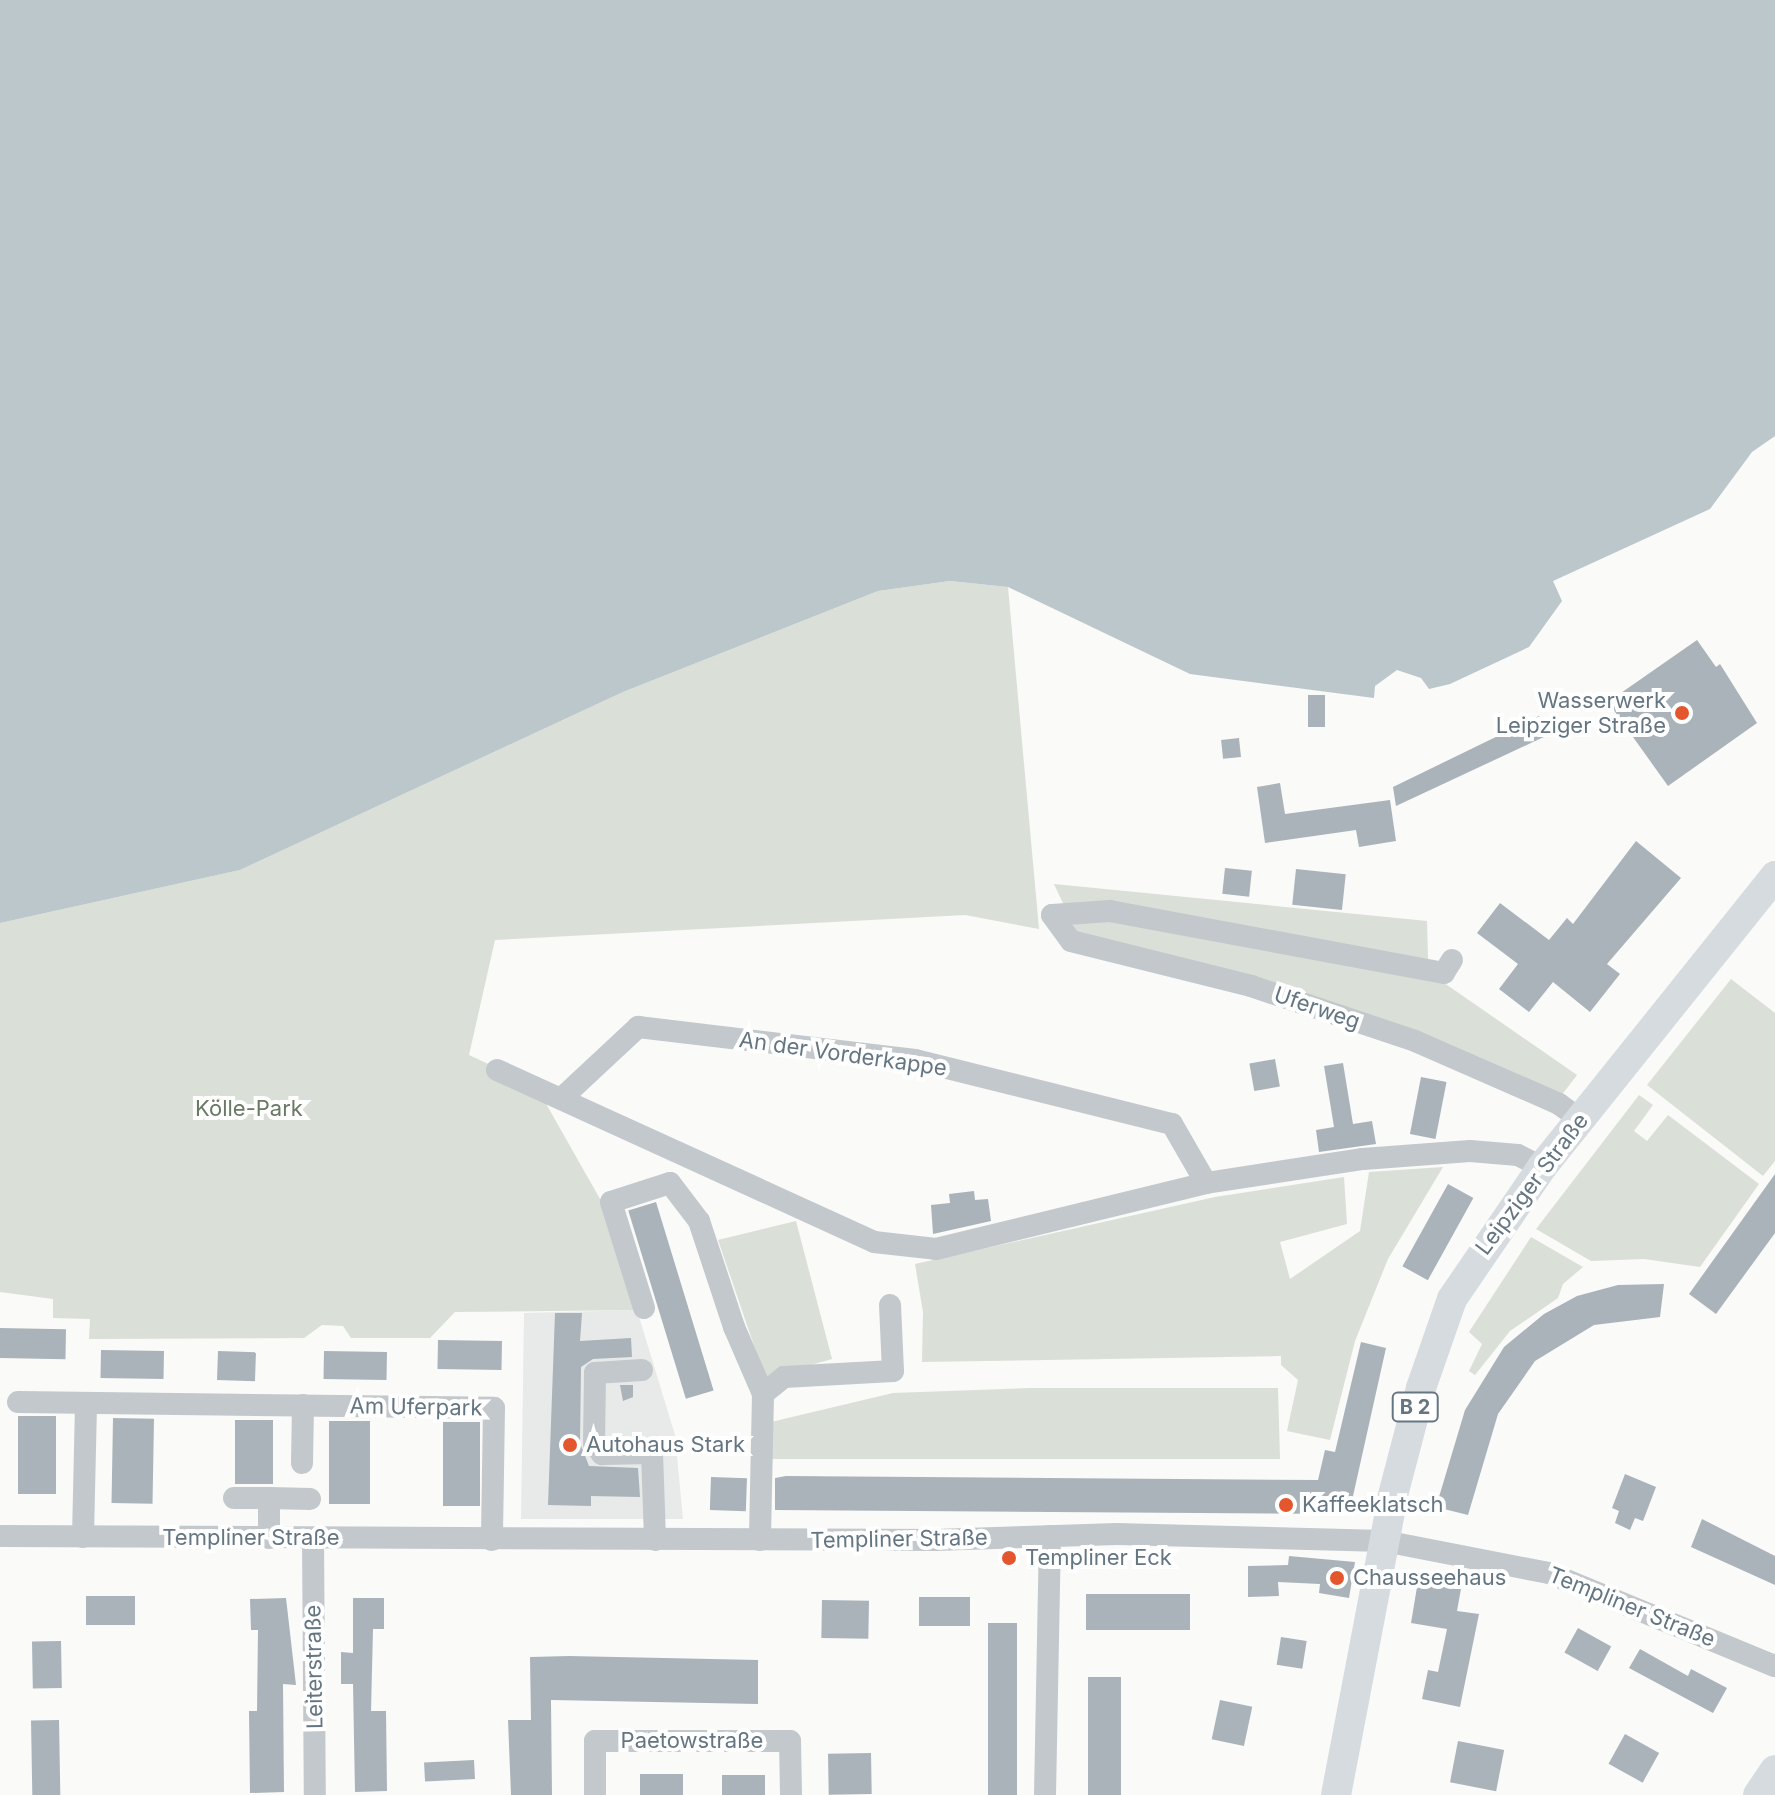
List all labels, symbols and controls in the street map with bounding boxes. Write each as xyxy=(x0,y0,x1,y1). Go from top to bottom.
place label: Wasserwerk Leipziger Straße xyxy=(1496,687,1666,738)
marker: Wasserwerk Leipziger Straße xyxy=(1673,704,1691,722)
street label: Uferweg xyxy=(1271,981,1363,1035)
street label: An der Vorderkappe xyxy=(737,1026,949,1082)
park label: Kölle-Park xyxy=(195,1096,303,1122)
street label: Leipziger Straße xyxy=(1470,1108,1594,1260)
road number: B 2 xyxy=(1391,1391,1439,1423)
street label: Am Uferpark xyxy=(349,1393,483,1421)
place label: Autohaus Stark xyxy=(586,1432,745,1458)
marker: Autohaus Stark xyxy=(561,1436,579,1454)
place label: Kaffeeklatsch xyxy=(1302,1492,1443,1518)
marker: Kaffeeklatsch xyxy=(1277,1496,1295,1514)
street label: Templiner Straße xyxy=(810,1524,988,1554)
street label: Templiner Straße xyxy=(162,1525,340,1551)
place label: Templiner Eck xyxy=(1025,1545,1172,1571)
marker: Templiner Eck xyxy=(1000,1549,1018,1567)
street label: Templiner Straße xyxy=(1545,1562,1719,1652)
place label: Chausseehaus xyxy=(1353,1565,1506,1591)
marker: Chausseehaus xyxy=(1328,1569,1346,1587)
street label: Leiterstraße xyxy=(300,1605,328,1729)
street label: Paetowstraße xyxy=(621,1728,763,1754)

